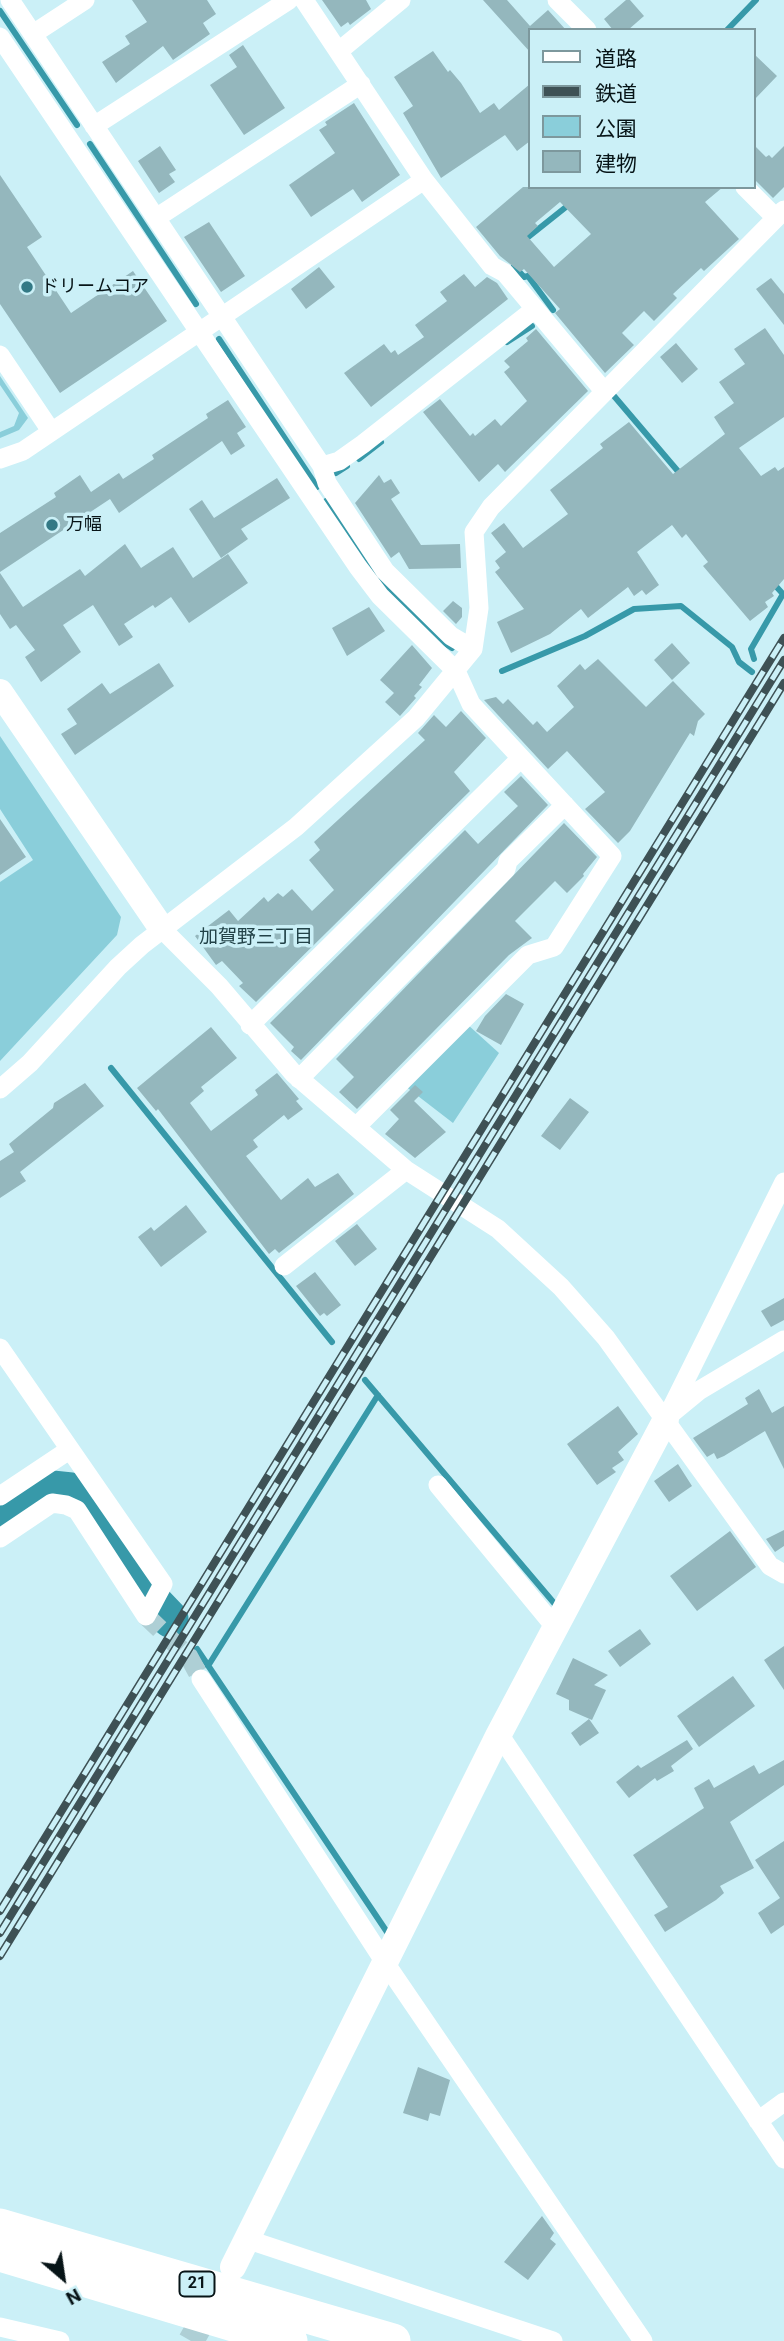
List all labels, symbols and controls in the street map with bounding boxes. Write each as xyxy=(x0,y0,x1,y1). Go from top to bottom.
legend xyxy=(528,28,756,189)
text: 道路 xyxy=(595,47,637,71)
text: 鉄道 xyxy=(595,82,637,106)
text: 公園 xyxy=(595,117,637,141)
text: 建物 xyxy=(595,152,637,176)
place label: ドリームコア xyxy=(41,276,149,298)
marker: ドリームコア xyxy=(19,279,35,295)
place label: 万幅 xyxy=(66,514,102,536)
marker: 万幅 xyxy=(44,517,60,533)
district label: 加賀野三丁目 xyxy=(199,927,313,949)
north arrow xyxy=(28,2243,98,2313)
road number: 21 xyxy=(180,2272,214,2296)
text: N xyxy=(62,2283,85,2310)

